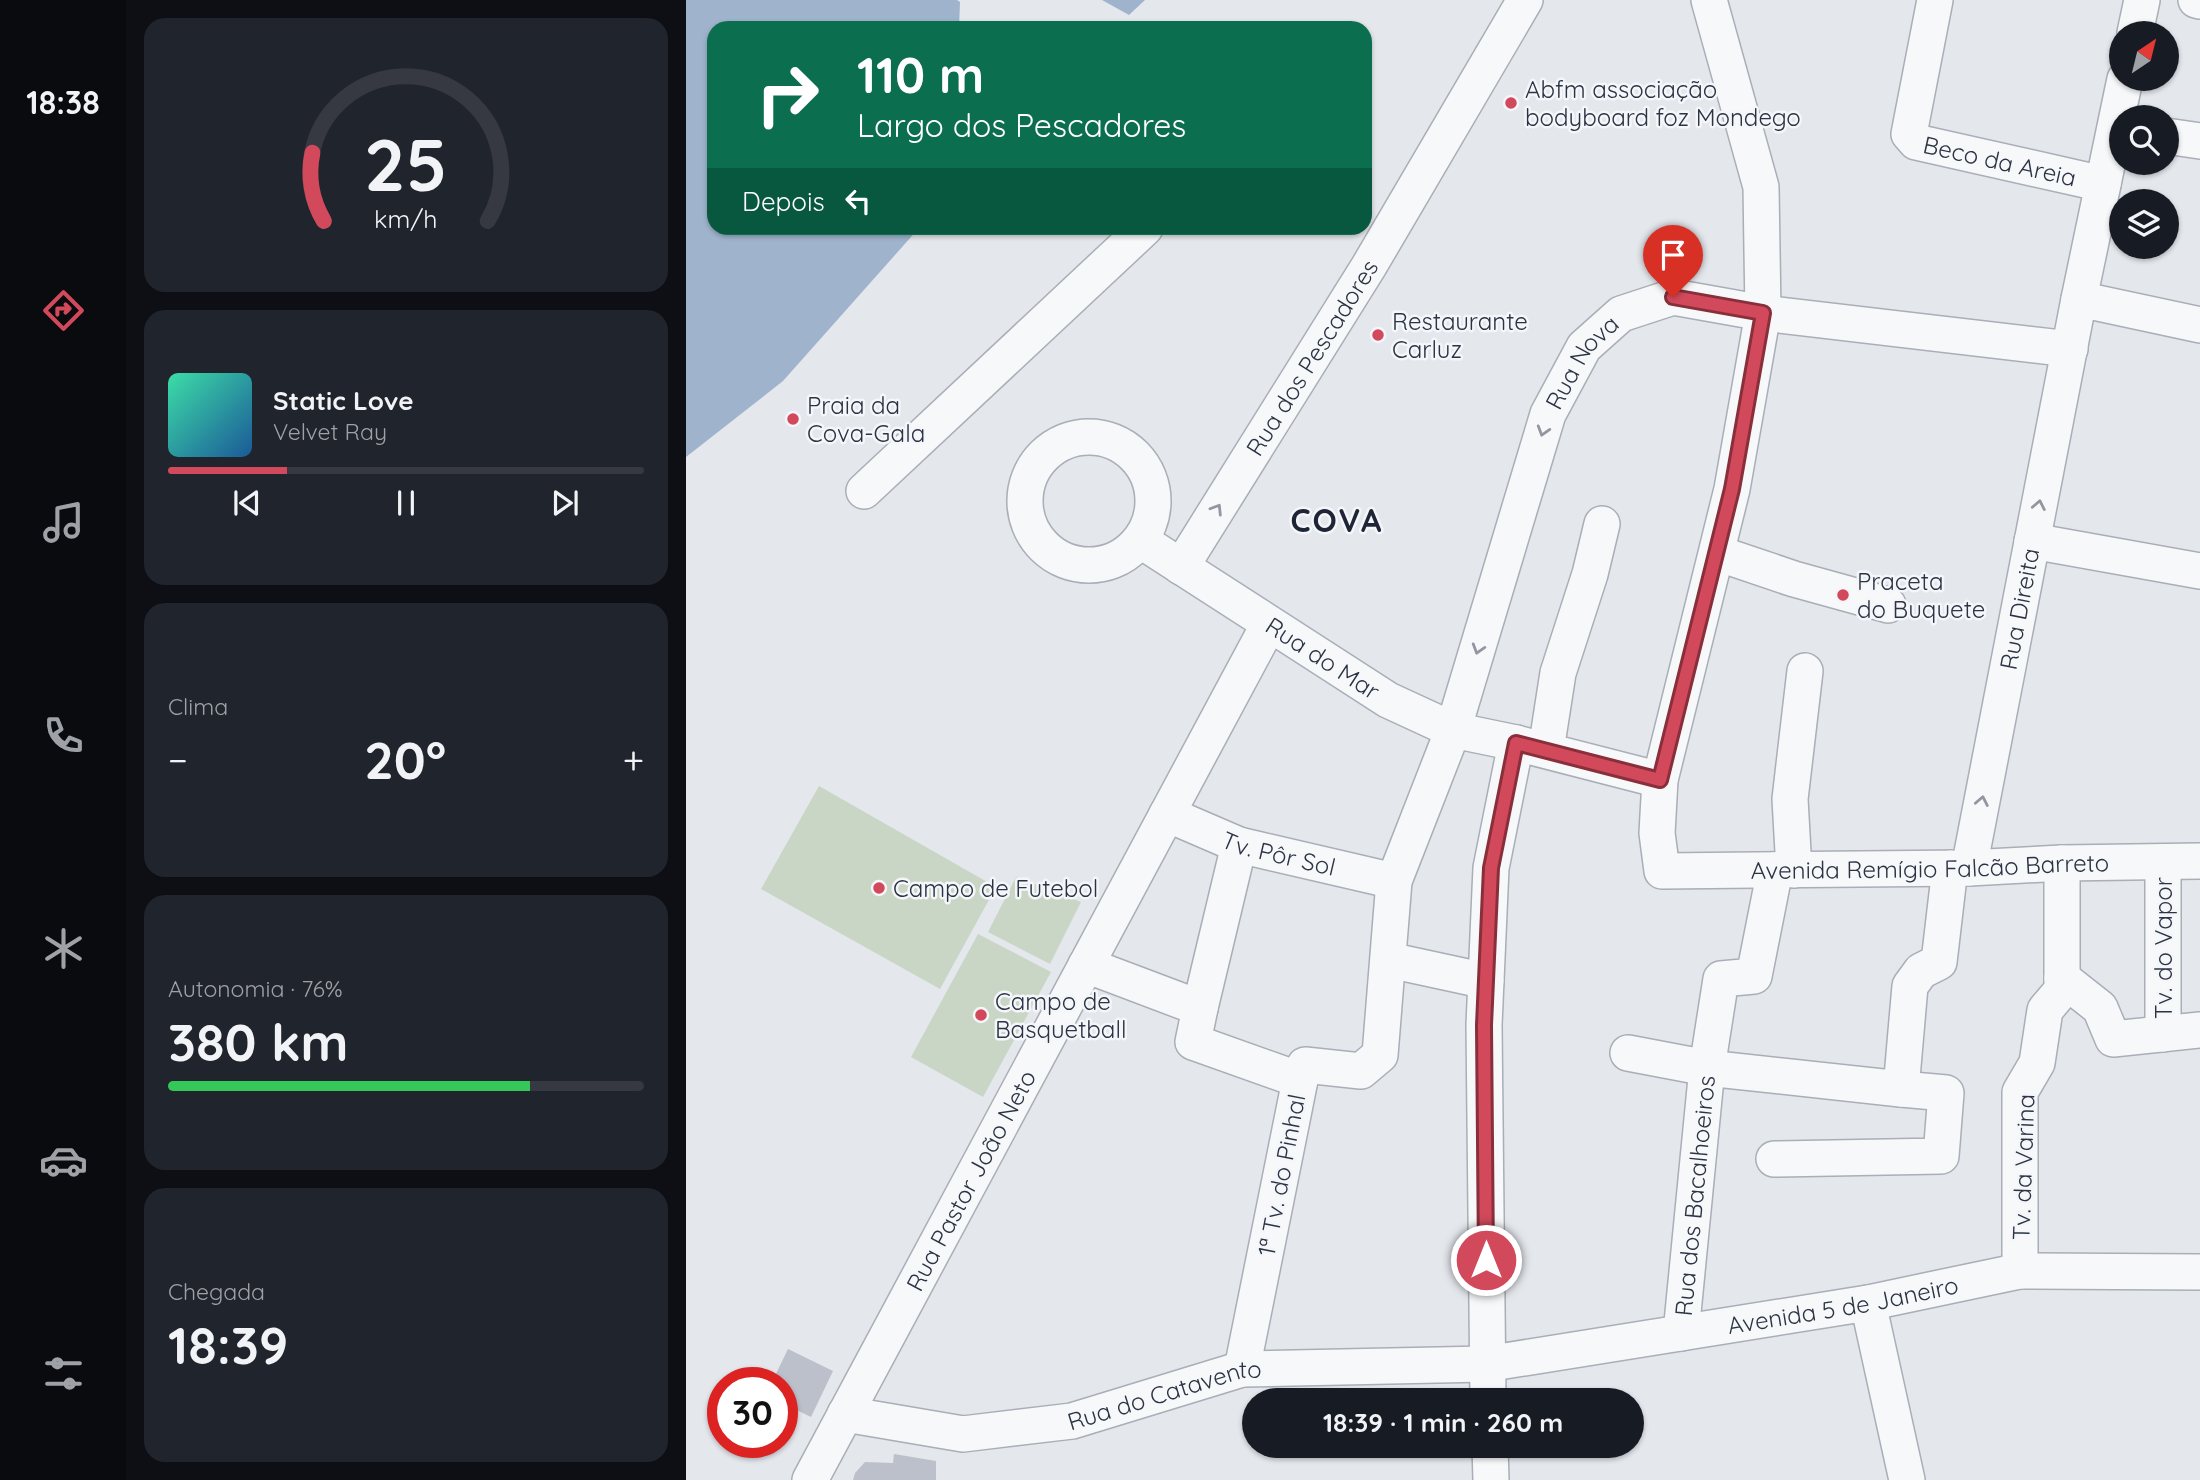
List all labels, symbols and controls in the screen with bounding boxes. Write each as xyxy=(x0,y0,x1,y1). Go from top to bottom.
north arrow xyxy=(2109,21,2179,91)
map controls xyxy=(2109,21,2179,259)
text: 110 m xyxy=(857,44,984,105)
icon: right xyxy=(742,49,833,140)
place label: Abfm associação bodyboard foz Mondego xyxy=(1525,74,1801,132)
text: 18:38 xyxy=(26,82,100,122)
marker: Abfm associação bodyboard foz Mondego xyxy=(1503,95,1519,111)
text: Largo dos Pescadores xyxy=(857,105,1186,145)
button: search xyxy=(2109,105,2179,175)
text: 25 xyxy=(364,119,448,210)
street label: Beco da Areia xyxy=(1920,129,2079,193)
icon: left xyxy=(839,182,877,220)
text: Depois xyxy=(742,185,825,218)
button: layers xyxy=(2109,189,2179,259)
text: km/h xyxy=(374,203,438,234)
pin xyxy=(1643,225,1703,297)
icon: arrive xyxy=(1654,236,1692,274)
street label: Rua dos Pescadores xyxy=(1239,254,1384,461)
icon: directions xyxy=(39,286,88,335)
place label: Restaurante Carluz xyxy=(1392,306,1528,364)
street label: Rua Nova xyxy=(1538,308,1625,414)
marker: Restaurante Carluz xyxy=(1370,327,1386,343)
text: Static Love xyxy=(273,384,414,417)
place label: Praia da Cova-Gala xyxy=(807,390,925,448)
marker: Praia da Cova-Gala xyxy=(785,411,801,427)
text: Velvet Ray xyxy=(273,417,387,446)
one-way arrow xyxy=(1536,424,1551,436)
icon: previous xyxy=(228,484,266,522)
icon: pause xyxy=(387,484,425,522)
icon: next xyxy=(546,484,584,522)
icon: music xyxy=(39,498,88,547)
one-way arrow xyxy=(2031,499,2046,511)
district label: COVA xyxy=(1290,500,1384,540)
one-way arrow xyxy=(1208,503,1221,516)
street label: Rua Direita xyxy=(1993,546,2046,672)
place label: Praceta do Buquete xyxy=(1857,566,1985,624)
marker: Praceta do Buquete xyxy=(1835,587,1851,603)
street label: Rua do Mar xyxy=(1260,610,1386,706)
one-way arrow xyxy=(1471,642,1486,654)
text: Clima xyxy=(168,692,228,721)
icon: phone xyxy=(39,711,88,760)
text: 20° xyxy=(364,727,446,792)
text: − xyxy=(168,736,188,784)
text: + xyxy=(623,736,644,784)
one-way arrow xyxy=(1974,795,1989,807)
street label: Tv. Pôr Sol xyxy=(1217,824,1338,882)
street label: Avenida Remígio Falcão Barreto xyxy=(1751,847,2109,885)
place label: Campo de Futebol xyxy=(893,873,1098,903)
street label: Tv. do Vapor xyxy=(2148,877,2178,1019)
marker: Campo de Futebol xyxy=(871,880,887,896)
icon: climate xyxy=(39,924,88,973)
text: Autonomia · 76% xyxy=(168,974,343,1003)
place label: Campo de Basquetball xyxy=(995,986,1126,1044)
marker: Campo de Basquetball xyxy=(973,1007,989,1023)
text: 380 km xyxy=(168,1009,348,1074)
street label: Rua Pastor João Neto xyxy=(899,1065,1042,1296)
street label: Rua dos Bacalhoeiros xyxy=(1668,1074,1721,1317)
street label: 1ª Tv. do Pinhal xyxy=(1251,1092,1311,1258)
street label: Tv. da Varina xyxy=(2005,1093,2041,1241)
icon: car xyxy=(39,1136,88,1185)
position arrow xyxy=(1449,1223,1523,1297)
street label: Avenida 5 de Janeiro xyxy=(1725,1269,1961,1340)
text: Chegada xyxy=(168,1277,265,1306)
text: 18:39 xyxy=(168,1312,288,1377)
icon: filters xyxy=(39,1349,88,1398)
street label: Rua do Catavento xyxy=(1064,1354,1262,1437)
speed limit sign: 30 xyxy=(707,1367,798,1458)
text: 18:39 · 1 min · 260 m xyxy=(1323,1406,1563,1439)

